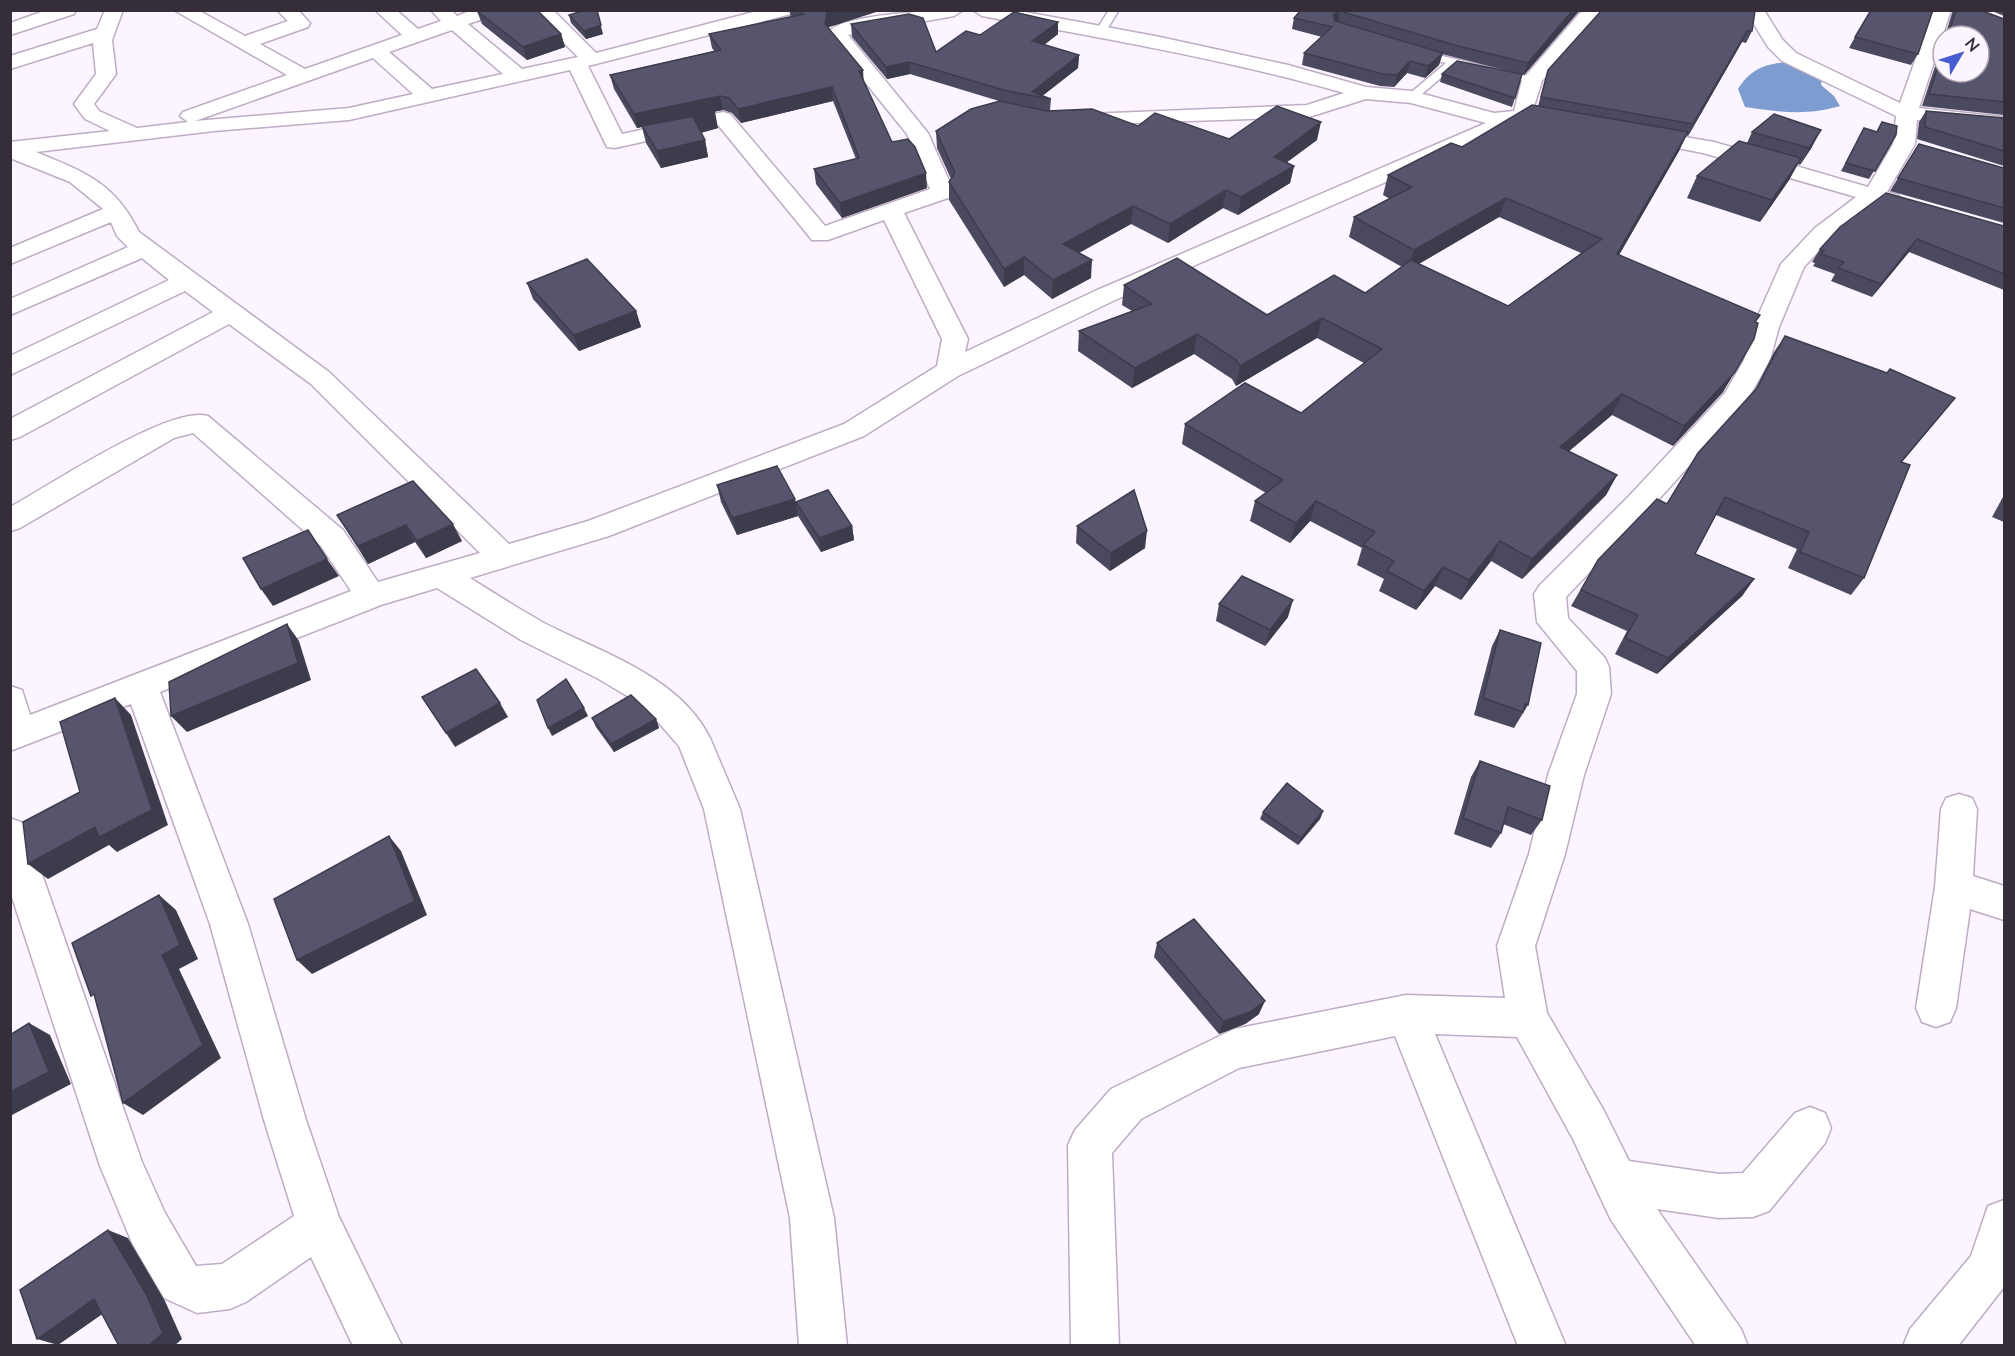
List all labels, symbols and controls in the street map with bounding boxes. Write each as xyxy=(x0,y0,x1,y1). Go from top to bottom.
north arrow xyxy=(1931,24,1991,84)
text: N xyxy=(1962,33,1984,55)

